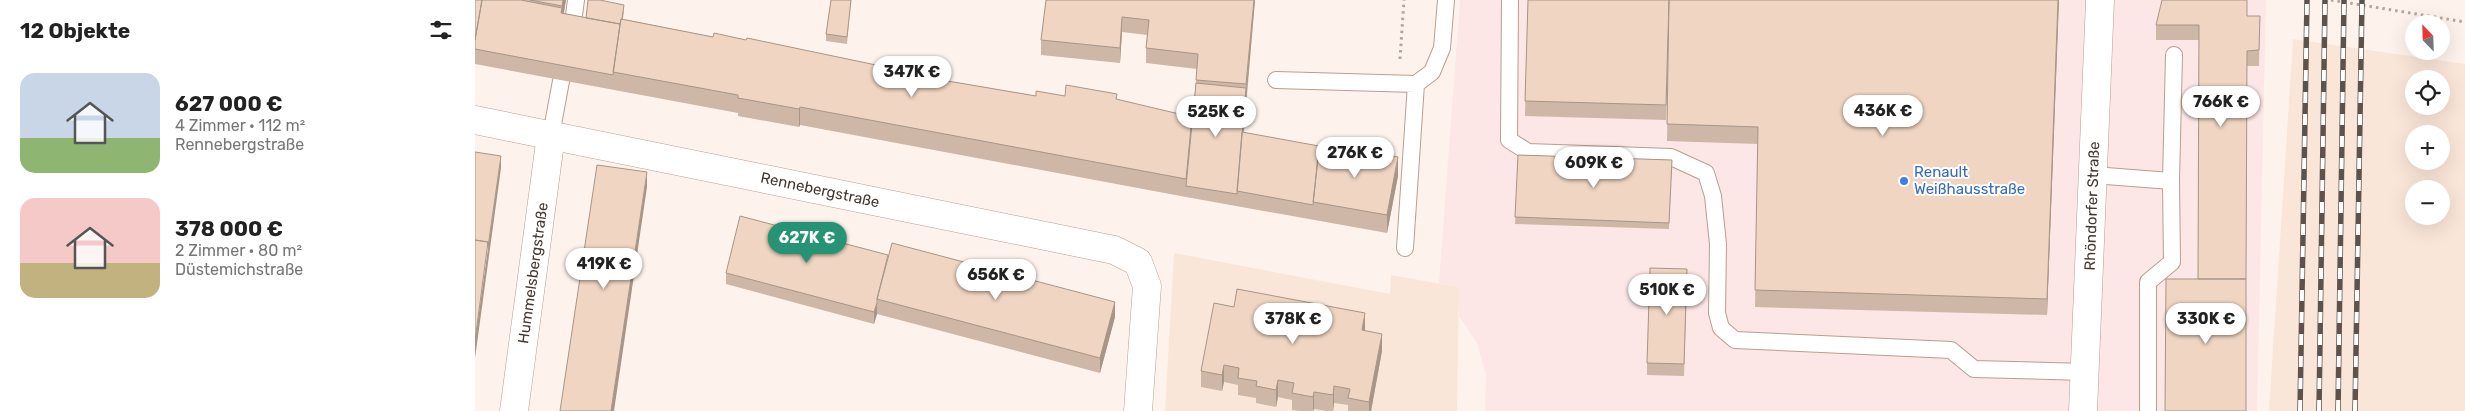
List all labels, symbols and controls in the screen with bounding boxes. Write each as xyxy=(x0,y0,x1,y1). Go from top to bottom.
north arrow xyxy=(2405,15,2450,60)
map controls xyxy=(2405,15,2450,225)
icon: filters xyxy=(427,16,455,44)
text: 12 Objekte xyxy=(20,18,130,43)
pin: 347K € xyxy=(871,56,953,98)
text: 347K € xyxy=(884,62,940,81)
button: locate xyxy=(2405,70,2450,115)
pin: 766K € xyxy=(2180,86,2262,128)
text: 627 000 € xyxy=(175,91,283,116)
text: 766K € xyxy=(2193,92,2249,111)
icon: home xyxy=(60,93,120,153)
pin: 436K € xyxy=(1842,94,1924,137)
pin: 525K € xyxy=(1175,96,1257,138)
text: 436K € xyxy=(1854,101,1912,120)
text: 525K € xyxy=(1187,102,1245,121)
text: 4 Zimmer · 112 m² xyxy=(175,116,305,135)
button: + xyxy=(2405,125,2450,170)
text: Rennebergstraße xyxy=(175,135,304,154)
pin: 276K € xyxy=(1314,136,1396,179)
street label: Rhöndorfer Straße xyxy=(2081,141,2103,271)
text: 276K € xyxy=(1327,143,1383,162)
pin: 609K € xyxy=(1553,146,1635,189)
text: 609K € xyxy=(1565,153,1623,172)
place label: Renault Weißhausstraße xyxy=(1914,163,2025,198)
street label: Rennebergstraße xyxy=(759,169,881,211)
marker: Renault Weißhausstraße xyxy=(1898,175,1910,187)
button: − xyxy=(2405,180,2450,225)
street label: Hummelsbergstraße xyxy=(514,201,552,345)
text: 378 000 € xyxy=(175,216,283,241)
icon: home xyxy=(60,218,120,278)
pin: 627K € xyxy=(766,222,848,264)
text: 627K € xyxy=(779,228,835,247)
text: 2 Zimmer · 80 m² xyxy=(175,241,302,260)
pin: 419K € xyxy=(563,248,645,290)
text: 419K € xyxy=(576,254,632,273)
pin: 656K € xyxy=(955,258,1037,301)
text: Düstemichstraße xyxy=(175,260,303,279)
text: 656K € xyxy=(967,265,1025,284)
pin: 510K € xyxy=(1626,274,1708,316)
text: 510K € xyxy=(1639,280,1695,299)
pin: 378K € xyxy=(1252,302,1334,345)
pin: 330K € xyxy=(2165,302,2247,345)
text: 378K € xyxy=(1264,309,1322,328)
text: 330K € xyxy=(2177,309,2235,328)

